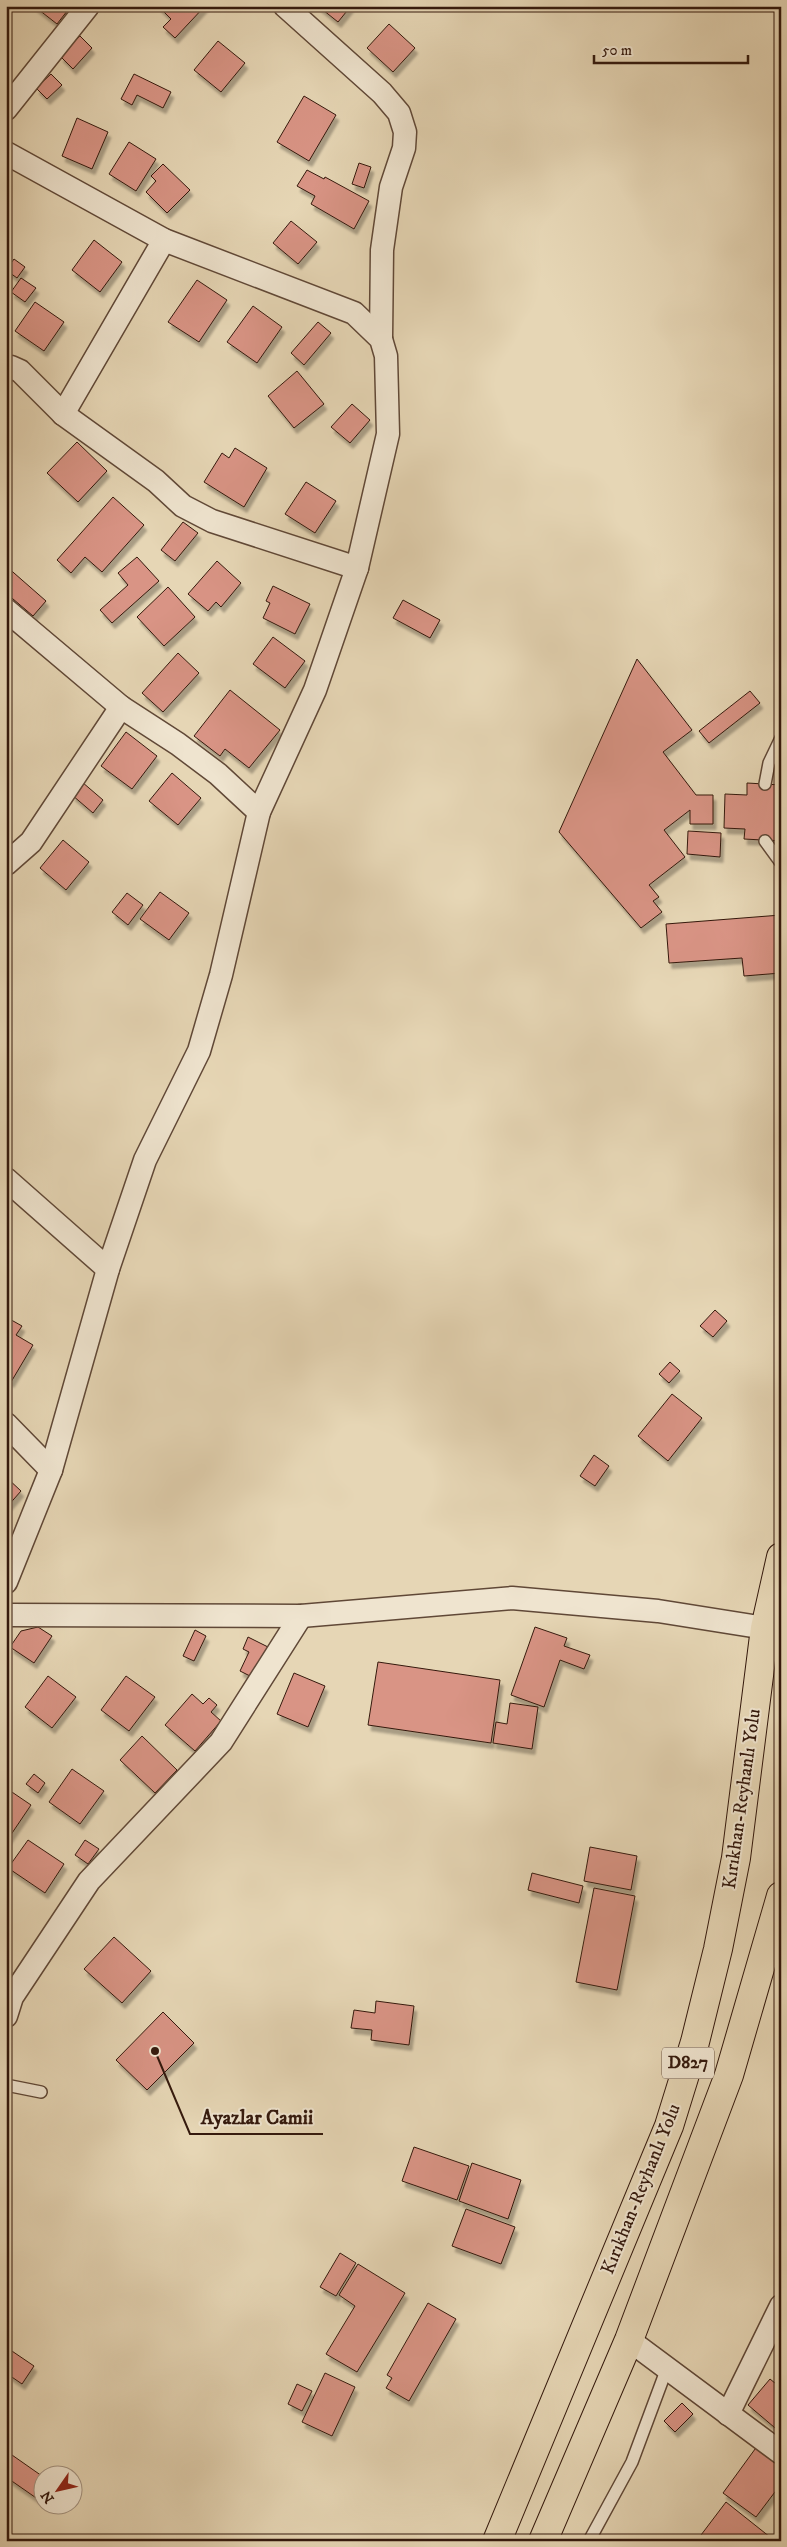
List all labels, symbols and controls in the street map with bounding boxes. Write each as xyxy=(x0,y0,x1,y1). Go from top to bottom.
scale bar xyxy=(594,32,748,64)
text: 50 m xyxy=(602,41,632,60)
street label: Kırıkhan-Reyhanlı Yolu xyxy=(718,1707,766,1891)
road number: D827 xyxy=(662,2048,714,2078)
callout: Ayazlar Camii xyxy=(190,2099,323,2134)
street label: Kırıkhan-Reyhanlı Yolu xyxy=(596,2100,686,2278)
text: Ayazlar Camii xyxy=(200,2106,313,2131)
north arrow xyxy=(32,2464,82,2514)
text: N xyxy=(37,2486,59,2507)

